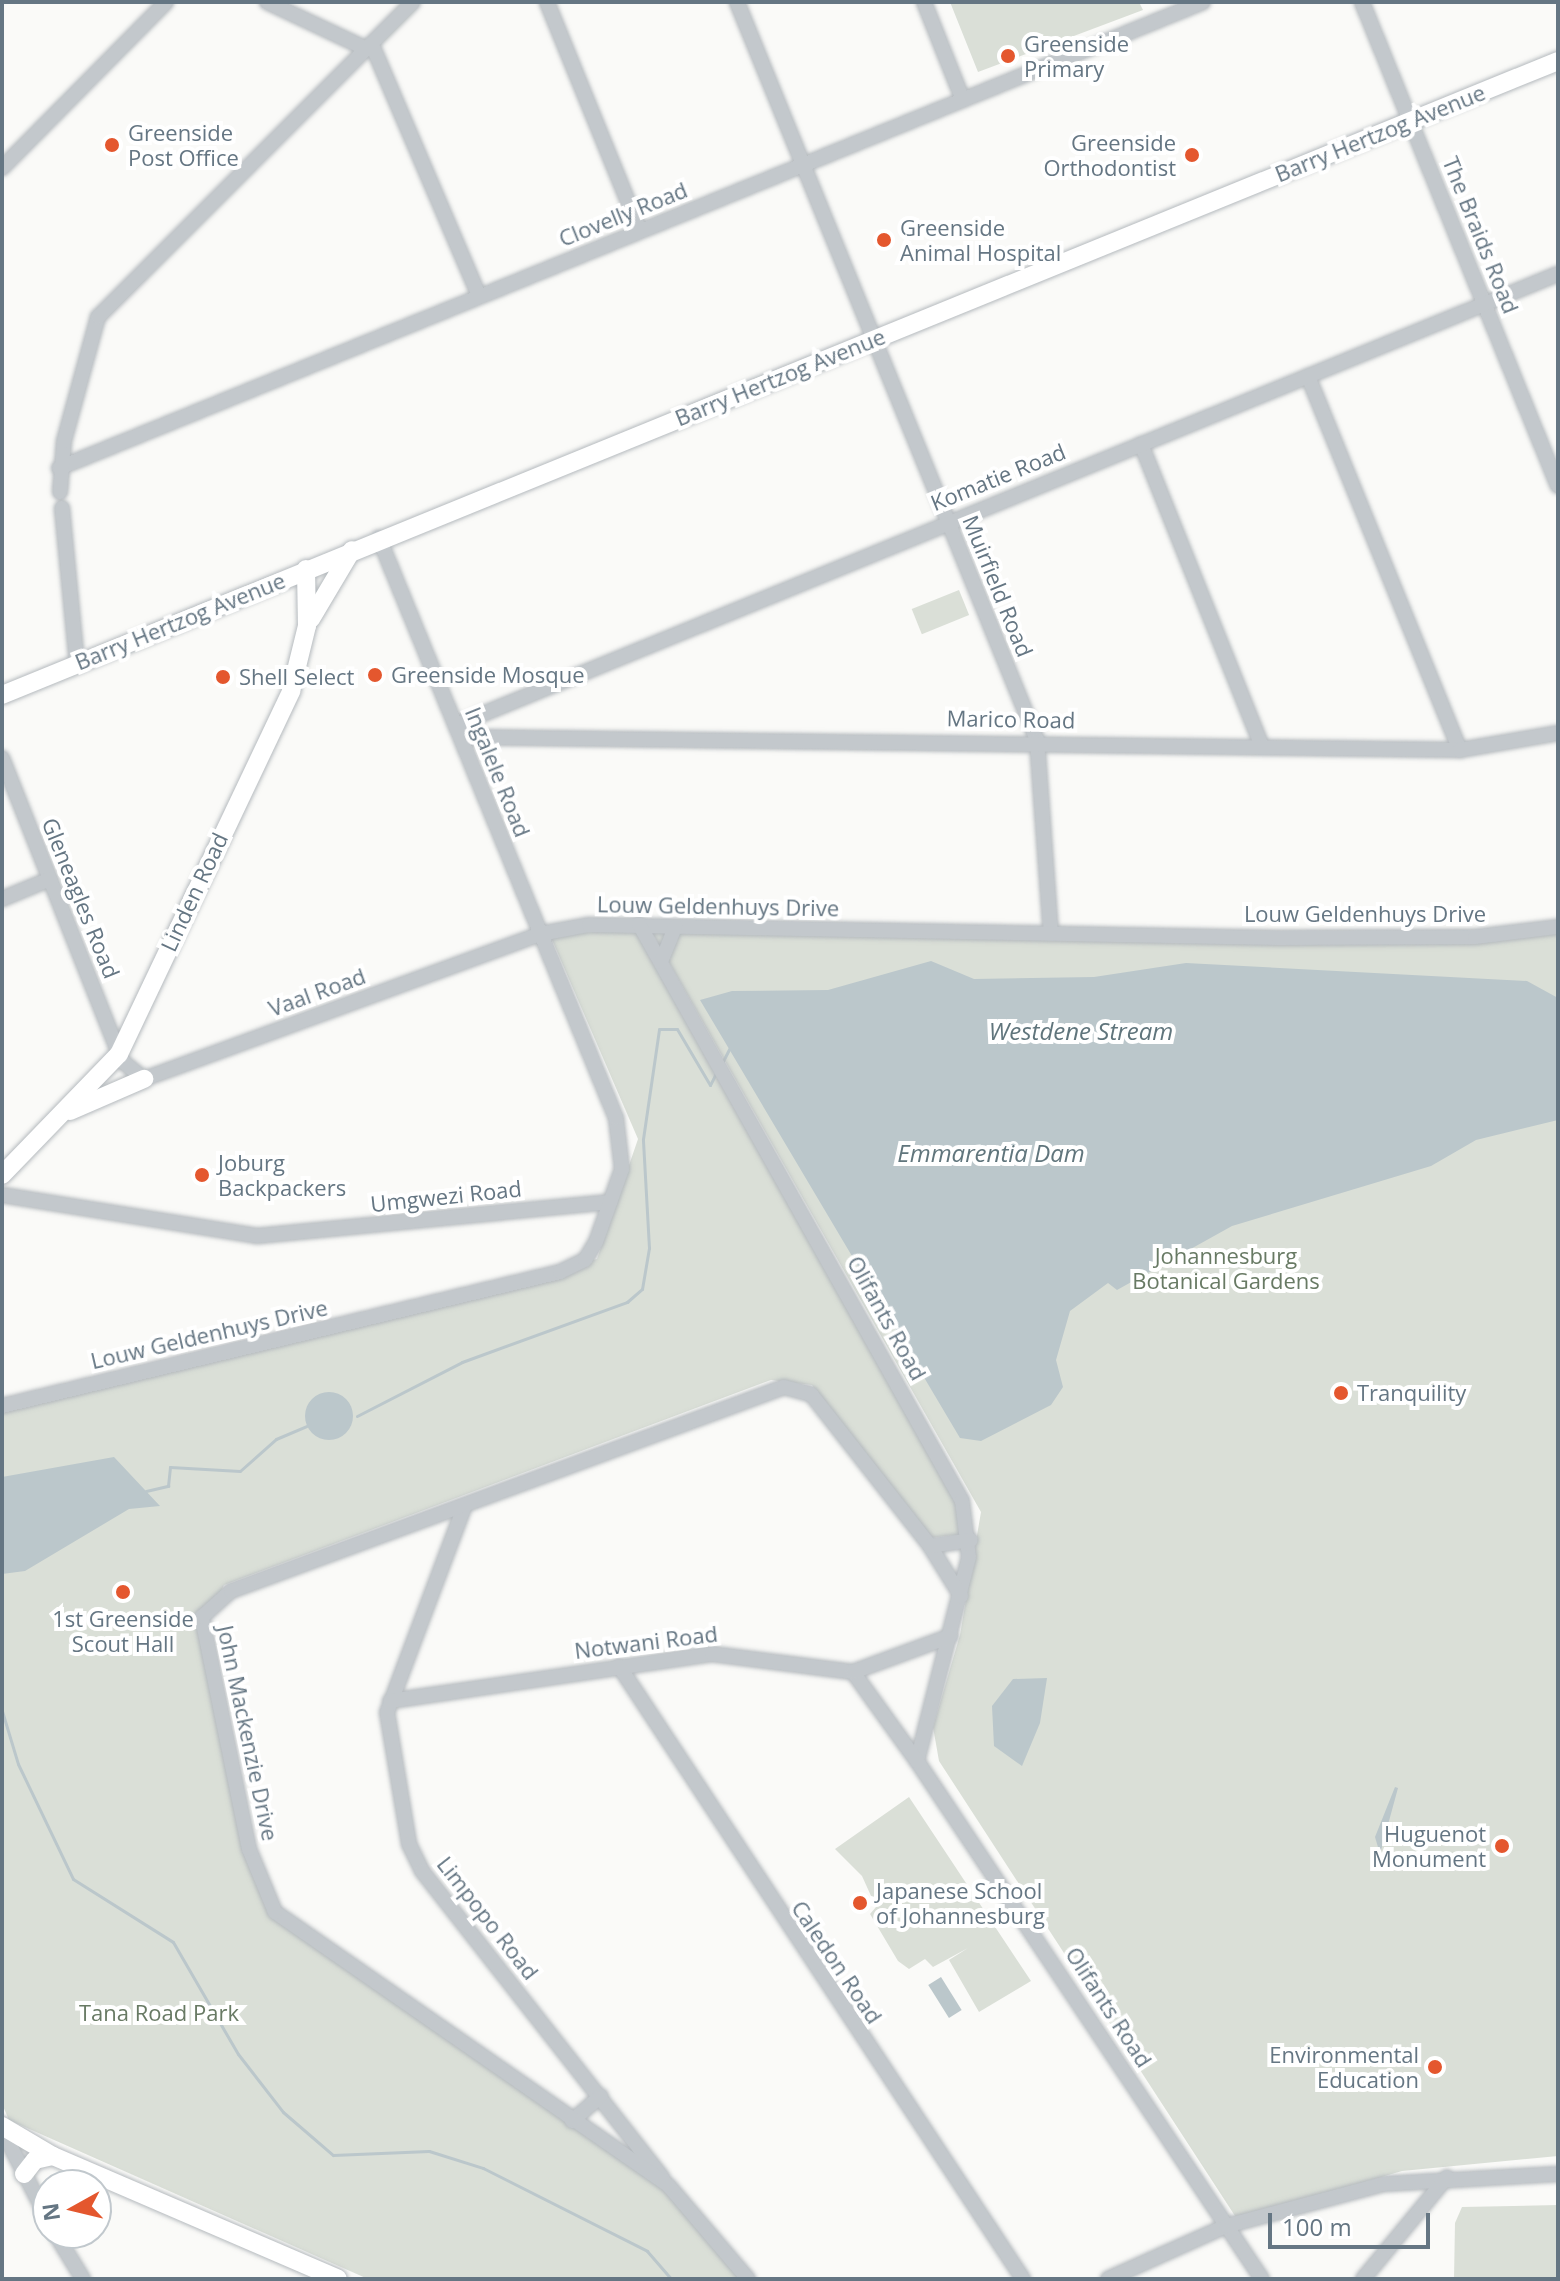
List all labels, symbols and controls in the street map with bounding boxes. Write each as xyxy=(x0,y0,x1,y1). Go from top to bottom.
place label: Greenside Primary xyxy=(1024,30,1129,82)
marker: Greenside Primary xyxy=(999,47,1017,65)
street label: Barry Hertzog Avenue xyxy=(1271,79,1489,187)
place label: Greenside Post Office xyxy=(128,119,239,170)
place label: Greenside Orthodontist xyxy=(1043,129,1176,180)
marker: Greenside Post Office xyxy=(103,136,121,154)
marker: Greenside Orthodontist xyxy=(1183,146,1201,164)
street label: The Braids Road xyxy=(1438,153,1524,317)
street label: Clovelly Road xyxy=(555,176,691,252)
place label: Greenside Animal Hospital xyxy=(900,214,1061,266)
marker: Greenside Animal Hospital xyxy=(875,231,893,249)
street label: Barry Hertzog Avenue xyxy=(671,323,889,431)
street label: Komatie Road xyxy=(927,438,1069,516)
street label: Muirfield Road xyxy=(958,511,1038,661)
street label: Barry Hertzog Avenue xyxy=(71,567,289,675)
place label: Greenside Mosque xyxy=(391,662,585,688)
place label: Shell Select xyxy=(239,664,354,690)
marker: Greenside Mosque xyxy=(366,666,384,684)
marker: Shell Select xyxy=(214,668,232,686)
street label: Ingalele Road xyxy=(460,703,536,841)
street label: Marico Road xyxy=(947,705,1075,733)
street label: Gleneagles Road xyxy=(37,814,125,982)
street label: Linden Road xyxy=(155,828,233,956)
street label: Louw Geldenhuys Drive xyxy=(597,891,839,921)
street label: Louw Geldenhuys Drive xyxy=(1244,901,1486,927)
street label: Vaal Road xyxy=(265,962,369,1022)
water label: Westdene Stream xyxy=(989,1017,1173,1045)
water label: Emmarentia Dam xyxy=(897,1139,1085,1167)
place label: Joburg Backpackers xyxy=(218,1149,346,1200)
marker: Joburg Backpackers xyxy=(193,1166,211,1184)
street label: Umgwezi Road xyxy=(369,1175,523,1217)
park label: Johannesburg Botanical Gardens xyxy=(1132,1242,1320,1294)
street label: Olifants Road xyxy=(842,1251,932,1385)
street label: Louw Geldenhuys Drive xyxy=(88,1294,330,1374)
place label: Tranquility xyxy=(1357,1380,1466,1406)
marker: Tranquility xyxy=(1332,1384,1350,1402)
marker: 1st Greenside Scout Hall xyxy=(114,1583,132,1601)
place label: 1st Greenside Scout Hall xyxy=(52,1605,194,1656)
street label: Notwani Road xyxy=(573,1620,719,1664)
street label: John Mackenzie Drive xyxy=(212,1623,284,1843)
place label: Huguenot Monument xyxy=(1372,1820,1486,1872)
marker: Huguenot Monument xyxy=(1493,1837,1511,1855)
street label: Limpopo Road xyxy=(432,1851,544,1985)
place label: Japanese School of Johannesburg xyxy=(876,1877,1045,1928)
marker: Japanese School of Johannesburg xyxy=(851,1894,869,1912)
street label: Caledon Road xyxy=(786,1896,888,2028)
street label: Olifants Road xyxy=(1060,1942,1158,2072)
park label: Tana Road Park xyxy=(79,2000,239,2026)
place label: Environmental Education xyxy=(1269,2041,1419,2092)
marker: Environmental Education xyxy=(1426,2058,1444,2076)
north arrow xyxy=(32,2169,112,2249)
scale bar xyxy=(1272,2197,1434,2247)
text: N xyxy=(34,2201,66,2223)
text: 100 m xyxy=(1282,2210,1352,2243)

